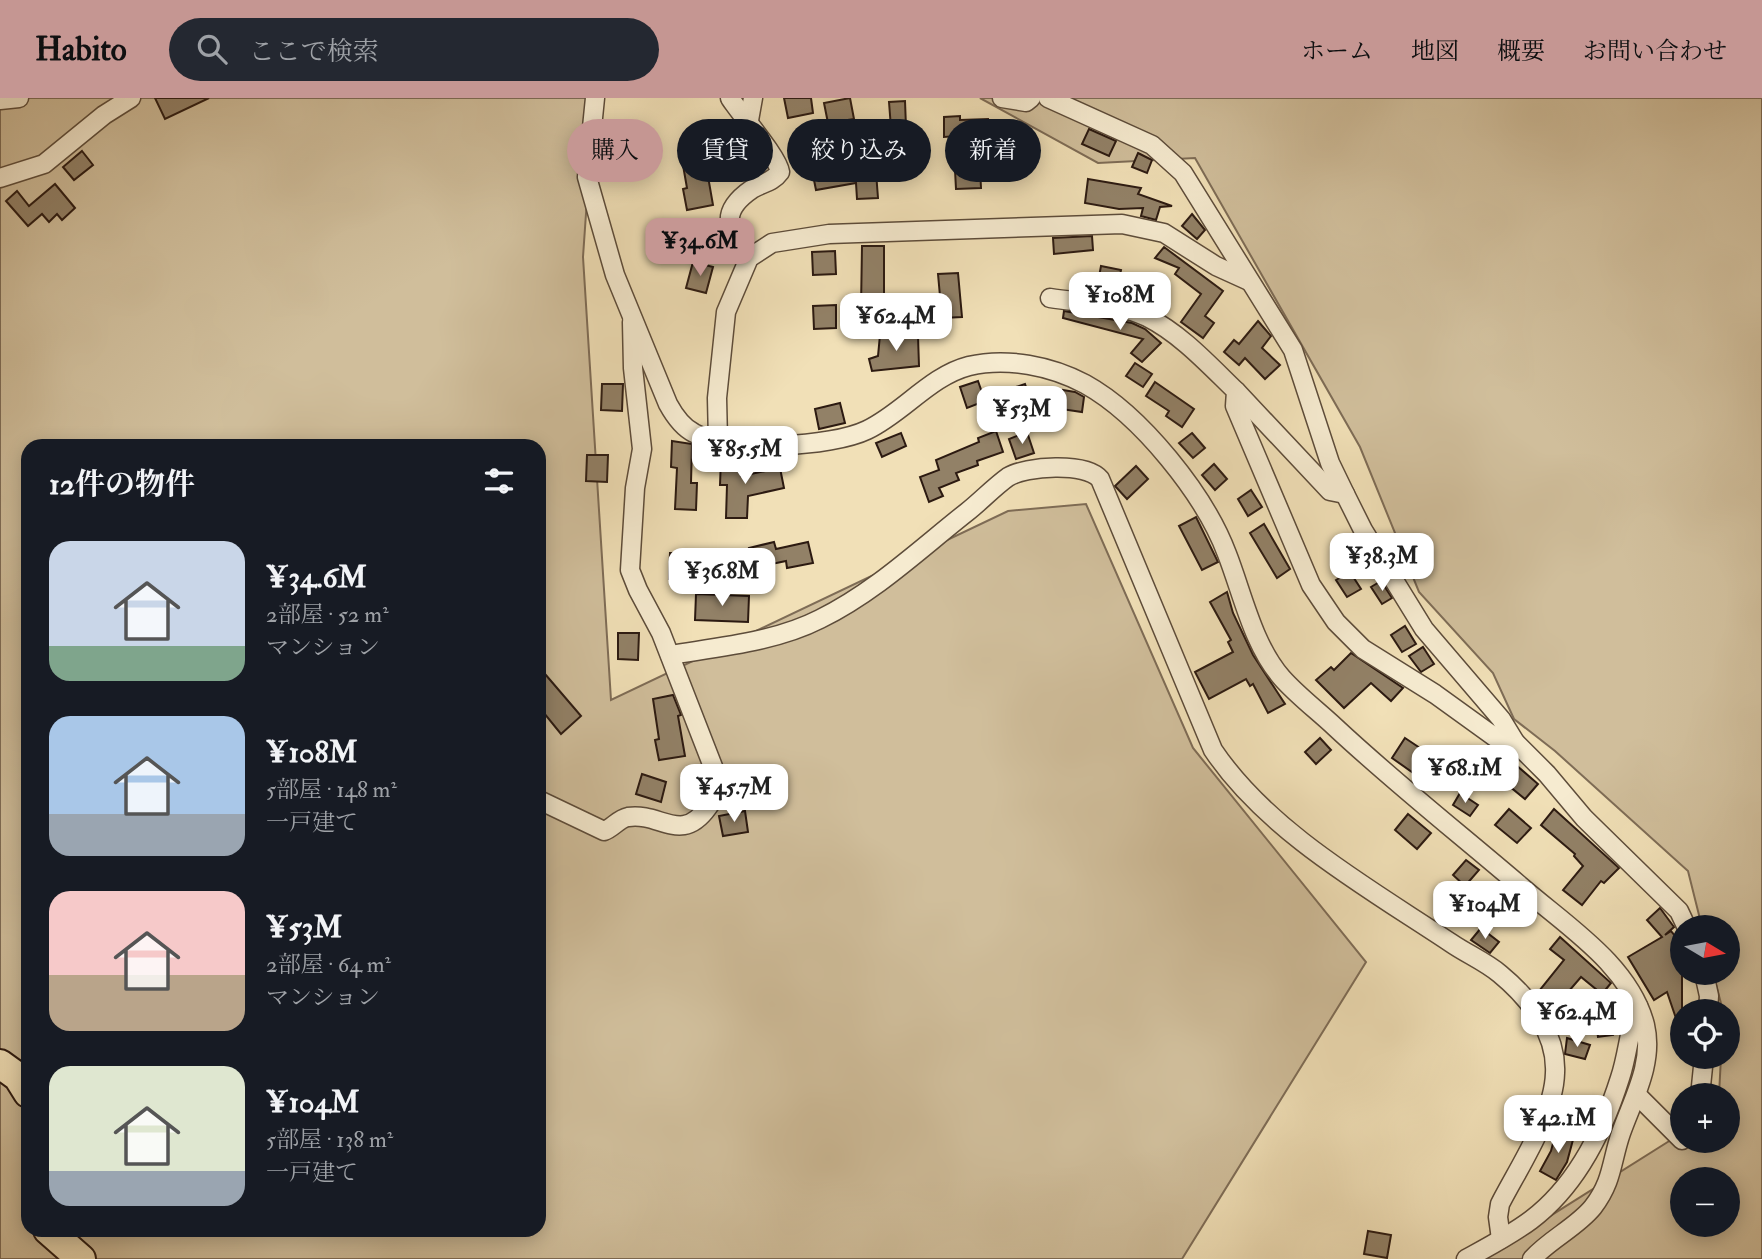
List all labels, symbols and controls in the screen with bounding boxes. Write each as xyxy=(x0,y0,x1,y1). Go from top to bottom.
search box xyxy=(169,18,659,81)
text: Habito xyxy=(35,29,127,70)
icon: search xyxy=(193,30,231,68)
text: ここで検索 xyxy=(249,36,379,68)
text: ホーム xyxy=(1301,36,1373,67)
text: 地図 xyxy=(1411,36,1459,67)
text: 概要 xyxy=(1497,36,1545,67)
text: お問い合わせ xyxy=(1583,36,1727,67)
chip: 購入 xyxy=(567,119,663,182)
chip: 賃貸 xyxy=(677,119,773,182)
chip: 絞り込み xyxy=(787,119,931,182)
chip: 新着 xyxy=(945,119,1041,182)
pin: ¥34.6M xyxy=(643,218,757,278)
text: ¥34.6M xyxy=(661,226,739,255)
pin: ¥108M xyxy=(1071,272,1169,332)
text: ¥108M xyxy=(1085,280,1155,309)
pin: ¥62.4M xyxy=(839,294,953,353)
text: ¥62.4M xyxy=(856,301,936,330)
pin: ¥53M xyxy=(981,386,1063,446)
text: ¥53M xyxy=(993,394,1051,423)
pin: ¥85.5M xyxy=(688,426,802,486)
text: ¥85.5M xyxy=(708,434,782,463)
icon: filters xyxy=(480,462,518,500)
text: 12件の物件 xyxy=(49,466,195,503)
pin: ¥38.3M xyxy=(1325,533,1439,593)
text: ¥38.3M xyxy=(1346,541,1418,570)
pin: ¥36.8M xyxy=(665,548,779,608)
text: ¥36.8M xyxy=(684,556,760,585)
text: ¥34.6M xyxy=(266,559,367,596)
icon: home xyxy=(105,569,189,653)
text: 2部屋 · 52 m² xyxy=(266,600,389,629)
text: マンション xyxy=(266,633,380,662)
text: ¥108M xyxy=(266,734,358,771)
icon: home xyxy=(105,744,189,828)
pin: ¥68.1M xyxy=(1408,746,1522,805)
text: ¥68.1M xyxy=(1428,753,1502,782)
pin: ¥45.7M xyxy=(677,764,791,824)
text: ¥45.7M xyxy=(696,772,772,801)
text: 5部屋 · 148 m² xyxy=(266,775,397,804)
text: 一戸建て xyxy=(266,808,358,837)
pin: ¥104M xyxy=(1436,882,1534,941)
text: ¥104M xyxy=(1449,889,1521,918)
text: ¥53M xyxy=(266,909,342,946)
north arrow xyxy=(1670,915,1740,985)
map controls xyxy=(1670,915,1740,1237)
icon: home xyxy=(105,919,189,1003)
text: 2部屋 · 64 m² xyxy=(266,950,391,979)
text: マンション xyxy=(266,983,380,1012)
pin: ¥62.4M xyxy=(1520,990,1634,1049)
text: ¥62.4M xyxy=(1537,997,1617,1026)
button: locate xyxy=(1670,999,1740,1069)
button: + xyxy=(1670,1083,1740,1153)
text: ¥104M xyxy=(266,1084,360,1121)
icon: home xyxy=(105,1094,189,1178)
pin: ¥42.1M xyxy=(1501,1096,1615,1155)
text: ¥42.1M xyxy=(1520,1103,1596,1132)
text: 5部屋 · 138 m² xyxy=(266,1125,393,1154)
text: 一戸建て xyxy=(266,1158,358,1187)
button: − xyxy=(1670,1167,1740,1237)

